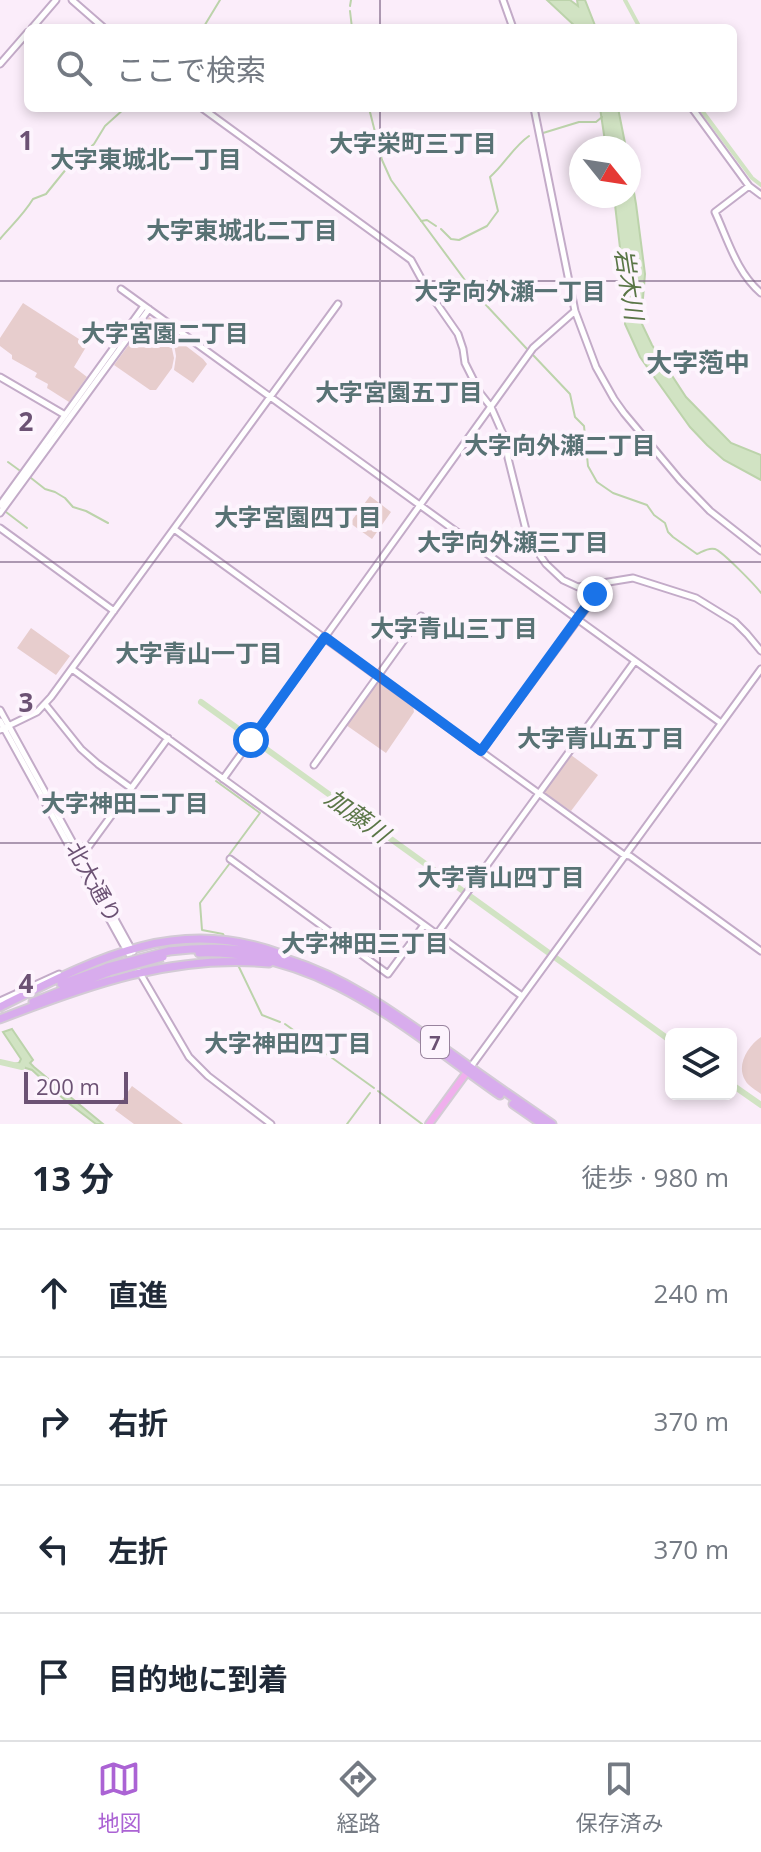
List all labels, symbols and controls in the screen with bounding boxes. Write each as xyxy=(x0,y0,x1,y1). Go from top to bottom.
search box xyxy=(24,24,737,112)
icon: search xyxy=(52,46,96,90)
text: ここで検索 xyxy=(116,49,266,90)
text: 1 xyxy=(19,122,33,158)
district label: 大字栄町三丁目 xyxy=(329,126,497,159)
north arrow xyxy=(569,136,641,208)
district label: 大字東城北一丁目 xyxy=(50,142,242,175)
district label: 大字東城北二丁目 xyxy=(146,213,338,246)
water label: 岩木川 xyxy=(608,246,652,325)
district label: 大字向外瀬一丁目 xyxy=(414,274,606,307)
district label: 大字宮園二丁目 xyxy=(81,316,249,349)
district label: 大字萢中 xyxy=(646,344,750,380)
district label: 大字宮園五丁目 xyxy=(315,375,483,408)
text: 2 xyxy=(19,403,34,439)
district label: 大字向外瀬二丁目 xyxy=(464,428,656,461)
district label: 大字宮園四丁目 xyxy=(214,500,382,533)
district label: 大字向外瀬三丁目 xyxy=(417,525,609,558)
route end xyxy=(577,576,613,612)
district label: 大字青山三丁目 xyxy=(370,611,538,644)
district label: 大字青山一丁目 xyxy=(115,636,283,669)
text: 3 xyxy=(19,684,33,720)
district label: 大字青山五丁目 xyxy=(517,721,685,754)
route start xyxy=(233,722,269,758)
water label: 加藤川 xyxy=(319,780,399,851)
district label: 大字神田二丁目 xyxy=(41,786,209,819)
street label: 北大通り xyxy=(61,836,129,928)
district label: 大字青山四丁目 xyxy=(417,860,585,893)
district label: 大字神田三丁目 xyxy=(281,926,449,959)
text: 4 xyxy=(19,965,34,1001)
district label: 大字神田四丁目 xyxy=(204,1026,372,1059)
road number: 7 xyxy=(421,1026,449,1058)
map controls xyxy=(665,1028,737,1100)
button: layers xyxy=(665,1028,737,1100)
scale bar xyxy=(24,1068,128,1104)
text: 200 m xyxy=(36,1071,100,1101)
text: 13 分 xyxy=(32,1155,114,1201)
text: 徒歩 · 980 m xyxy=(581,1159,729,1195)
icon: ahead xyxy=(32,1271,76,1315)
text: 直進 xyxy=(108,1274,168,1315)
text: 240 m xyxy=(654,1275,729,1311)
icon: right xyxy=(32,1399,76,1443)
text: 右折 xyxy=(108,1402,168,1443)
text: 370 m xyxy=(654,1403,729,1439)
icon: left xyxy=(32,1527,76,1571)
text: 左折 xyxy=(108,1530,168,1571)
text: 370 m xyxy=(654,1531,729,1567)
icon: arrive xyxy=(32,1655,76,1699)
text: 目的地に到着 xyxy=(108,1658,288,1699)
tab: 地図 xyxy=(97,1757,142,1837)
tab: 経路 xyxy=(336,1757,381,1837)
tab: 保存済み xyxy=(575,1757,664,1837)

